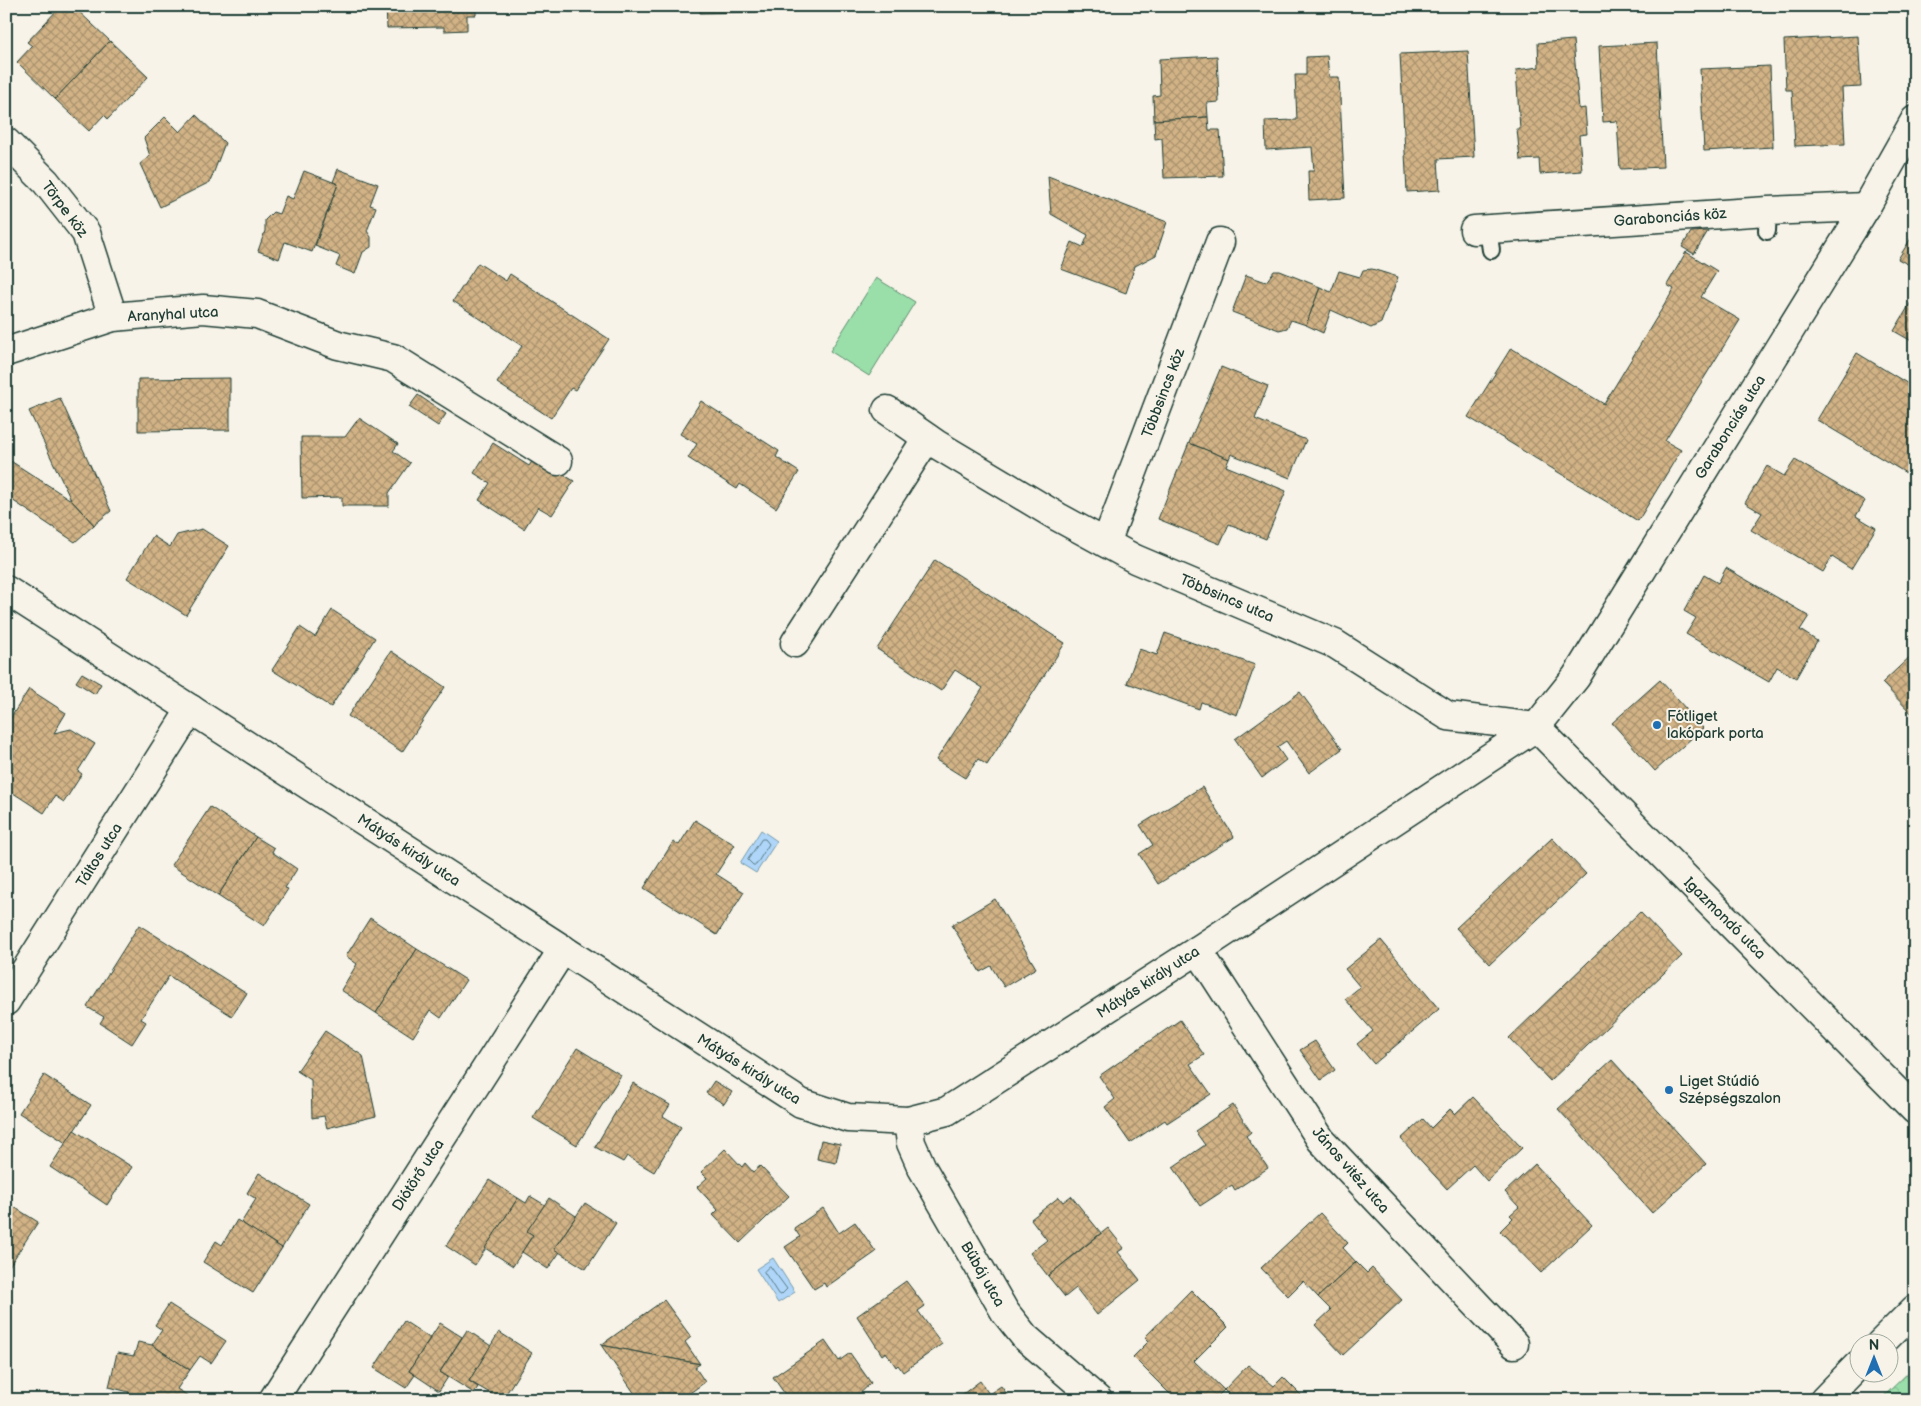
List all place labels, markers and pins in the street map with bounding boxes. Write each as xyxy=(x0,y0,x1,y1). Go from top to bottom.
place label: Fótliget lakópark porta xyxy=(1667,707,1764,743)
marker: Fótliget lakópark porta xyxy=(1651,719,1663,731)
place label: Liget Stúdió Szépségszalon xyxy=(1679,1072,1781,1108)
marker: Liget Stúdió Szépségszalon xyxy=(1663,1084,1675,1096)

